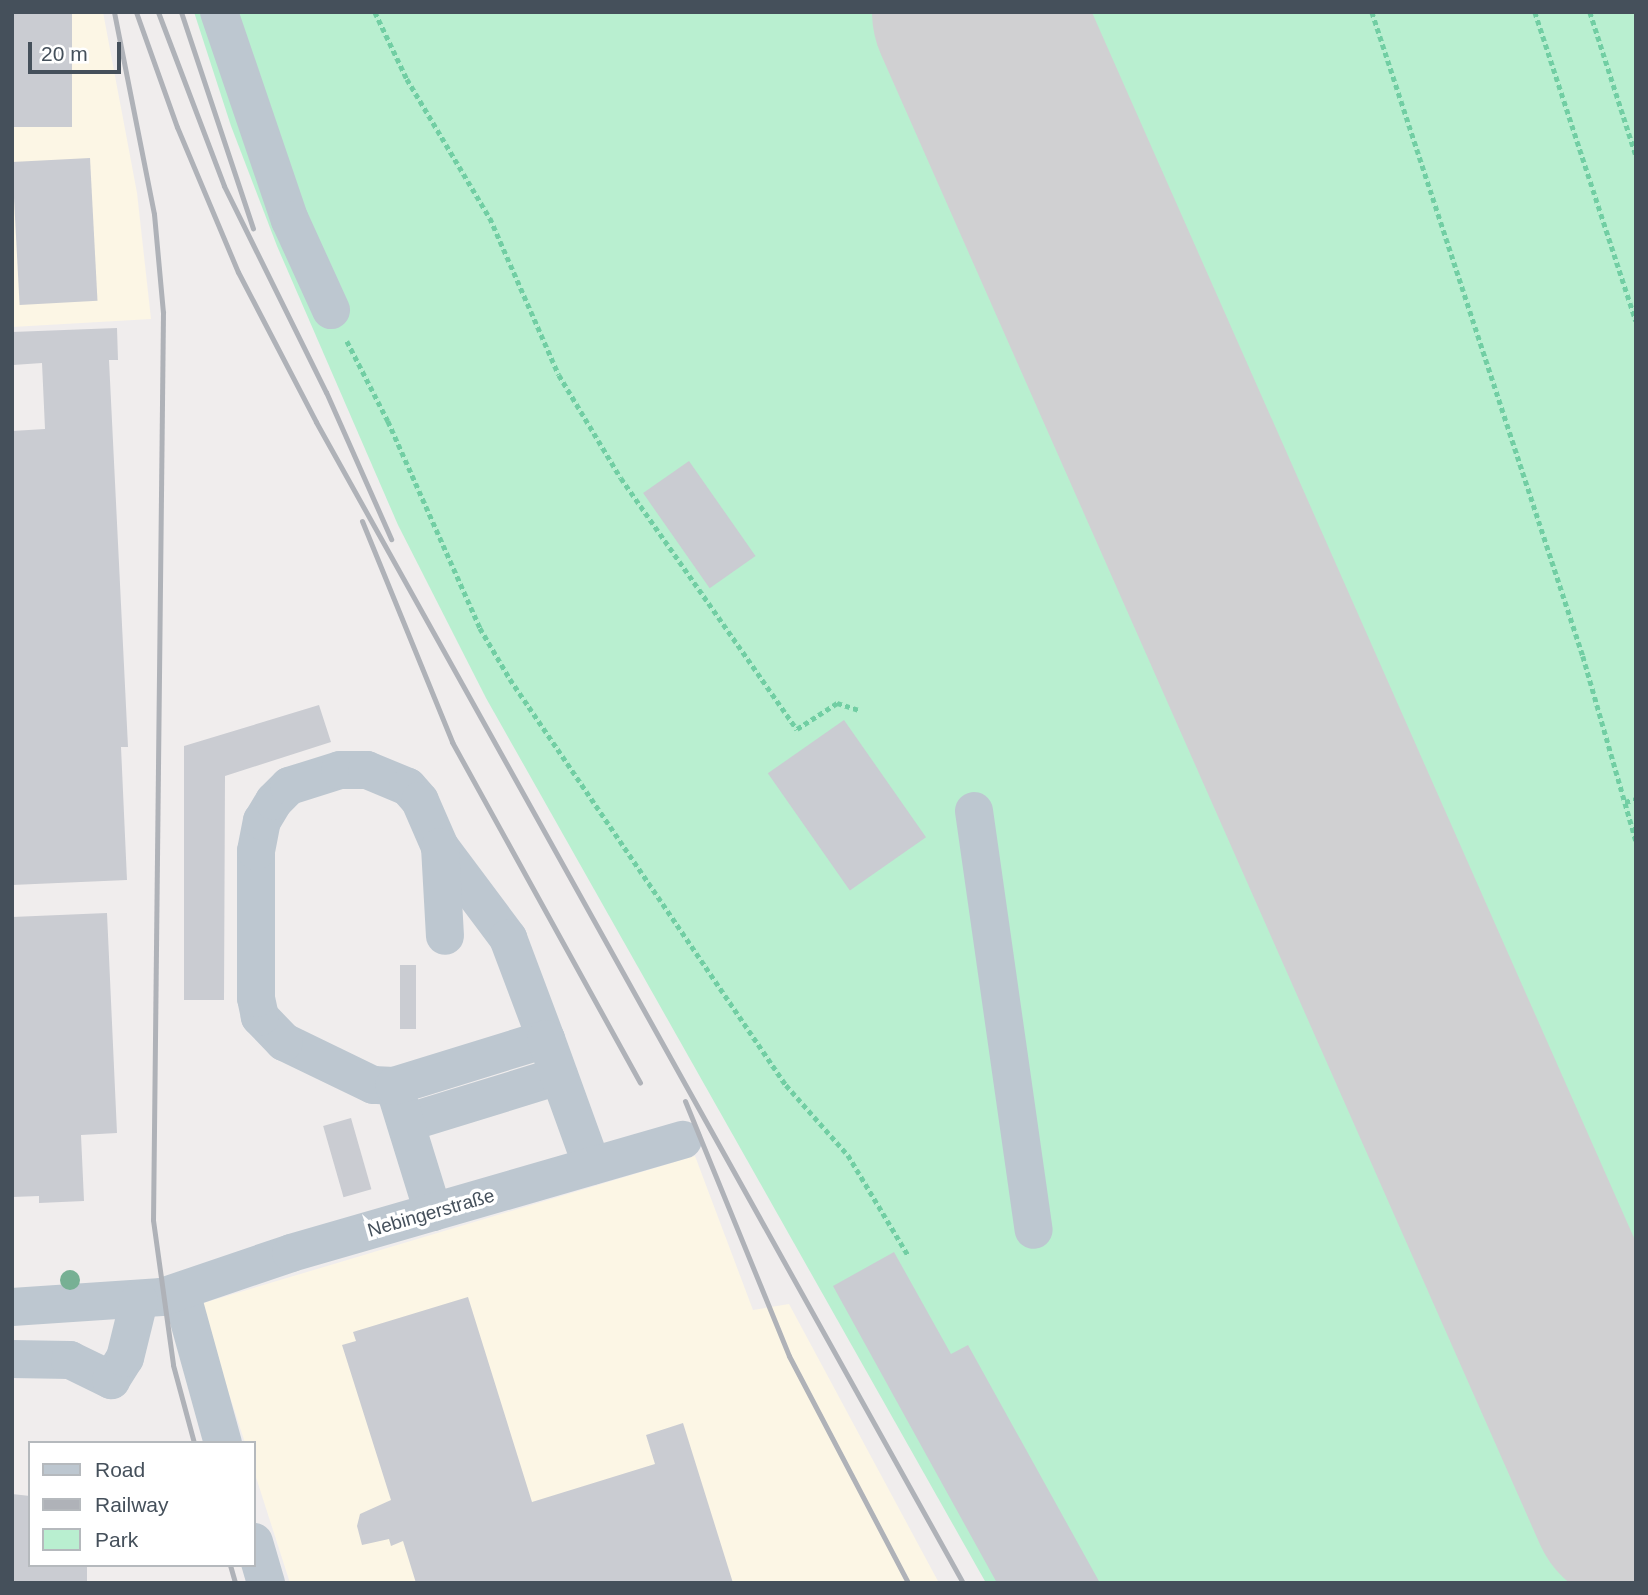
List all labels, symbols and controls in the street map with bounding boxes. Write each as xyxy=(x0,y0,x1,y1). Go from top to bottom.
scale bar xyxy=(32,28,124,72)
text: 20 m xyxy=(41,42,88,65)
street label: Nebingerstraße xyxy=(365,1184,497,1242)
legend xyxy=(28,1441,256,1567)
text: Road xyxy=(95,1458,145,1481)
text: Railway xyxy=(95,1493,169,1516)
text: Park xyxy=(95,1528,138,1551)

